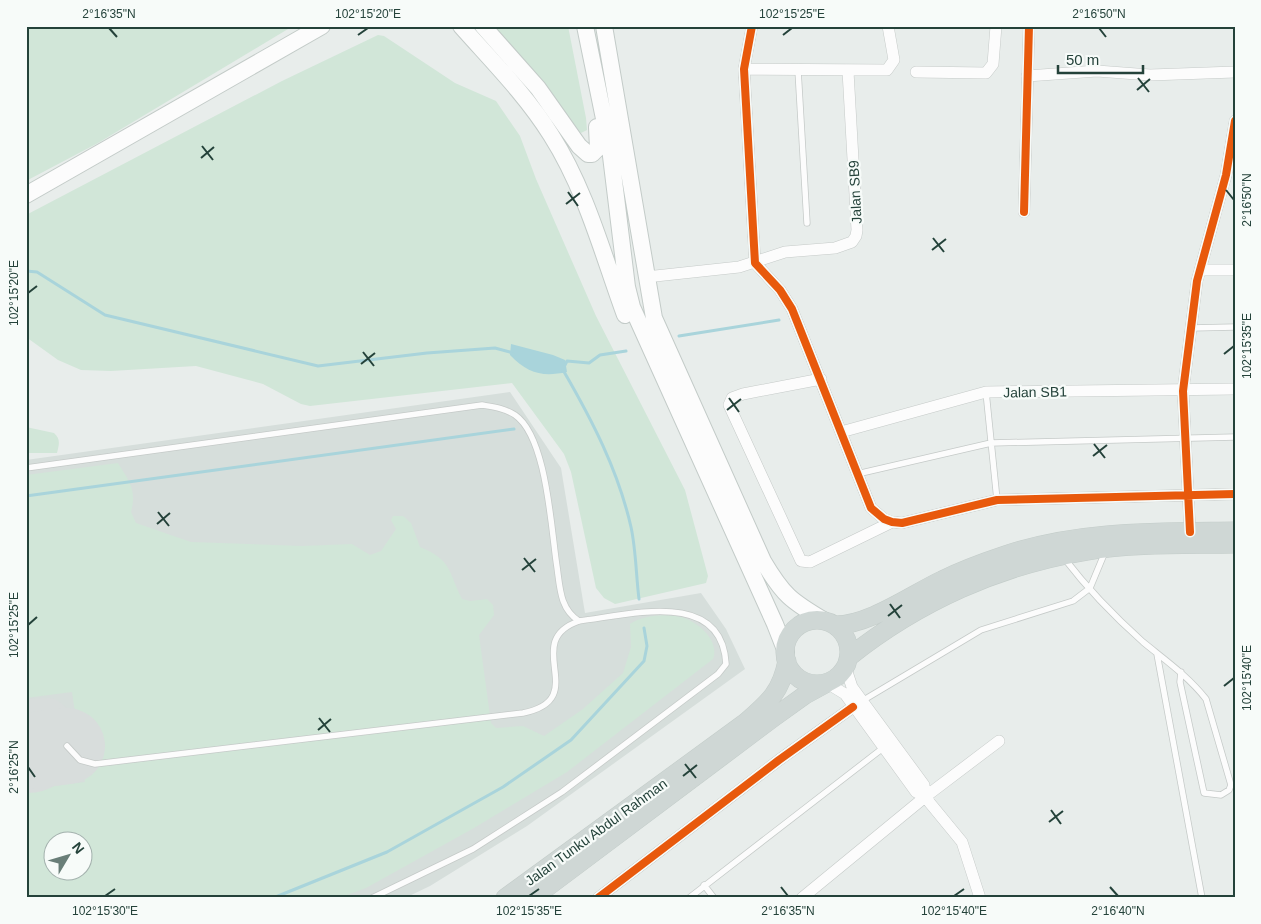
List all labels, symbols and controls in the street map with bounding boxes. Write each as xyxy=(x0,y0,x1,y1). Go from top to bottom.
text: 2°16'35"N xyxy=(82,7,136,21)
text: 102°15'20"E xyxy=(335,7,401,21)
text: 102°15'25"E xyxy=(759,7,825,21)
text: 2°16'50"N xyxy=(1072,7,1126,21)
scale bar xyxy=(1058,42,1144,74)
text: 50 m xyxy=(1066,51,1099,68)
street label: Jalan SB9 xyxy=(845,160,865,224)
text: 2°16'50"N xyxy=(1240,173,1254,227)
text: 102°15'20"E xyxy=(7,260,21,326)
text: 102°15'35"E xyxy=(1240,313,1254,379)
street label: Jalan SB1 xyxy=(1003,383,1067,401)
text: 102°15'25"E xyxy=(7,592,21,658)
text: 102°15'40"E xyxy=(1240,645,1254,711)
text: 2°16'25"N xyxy=(7,740,21,794)
street label: Jalan Tunku Abdul Rahman xyxy=(522,775,670,889)
north arrow xyxy=(42,832,92,882)
text: N xyxy=(69,839,88,857)
text: 102°15'30"E xyxy=(72,904,138,918)
text: 102°15'35"E xyxy=(496,904,562,918)
text: 2°16'35"N xyxy=(761,904,815,918)
text: 102°15'40"E xyxy=(921,904,987,918)
text: 2°16'40"N xyxy=(1091,904,1145,918)

